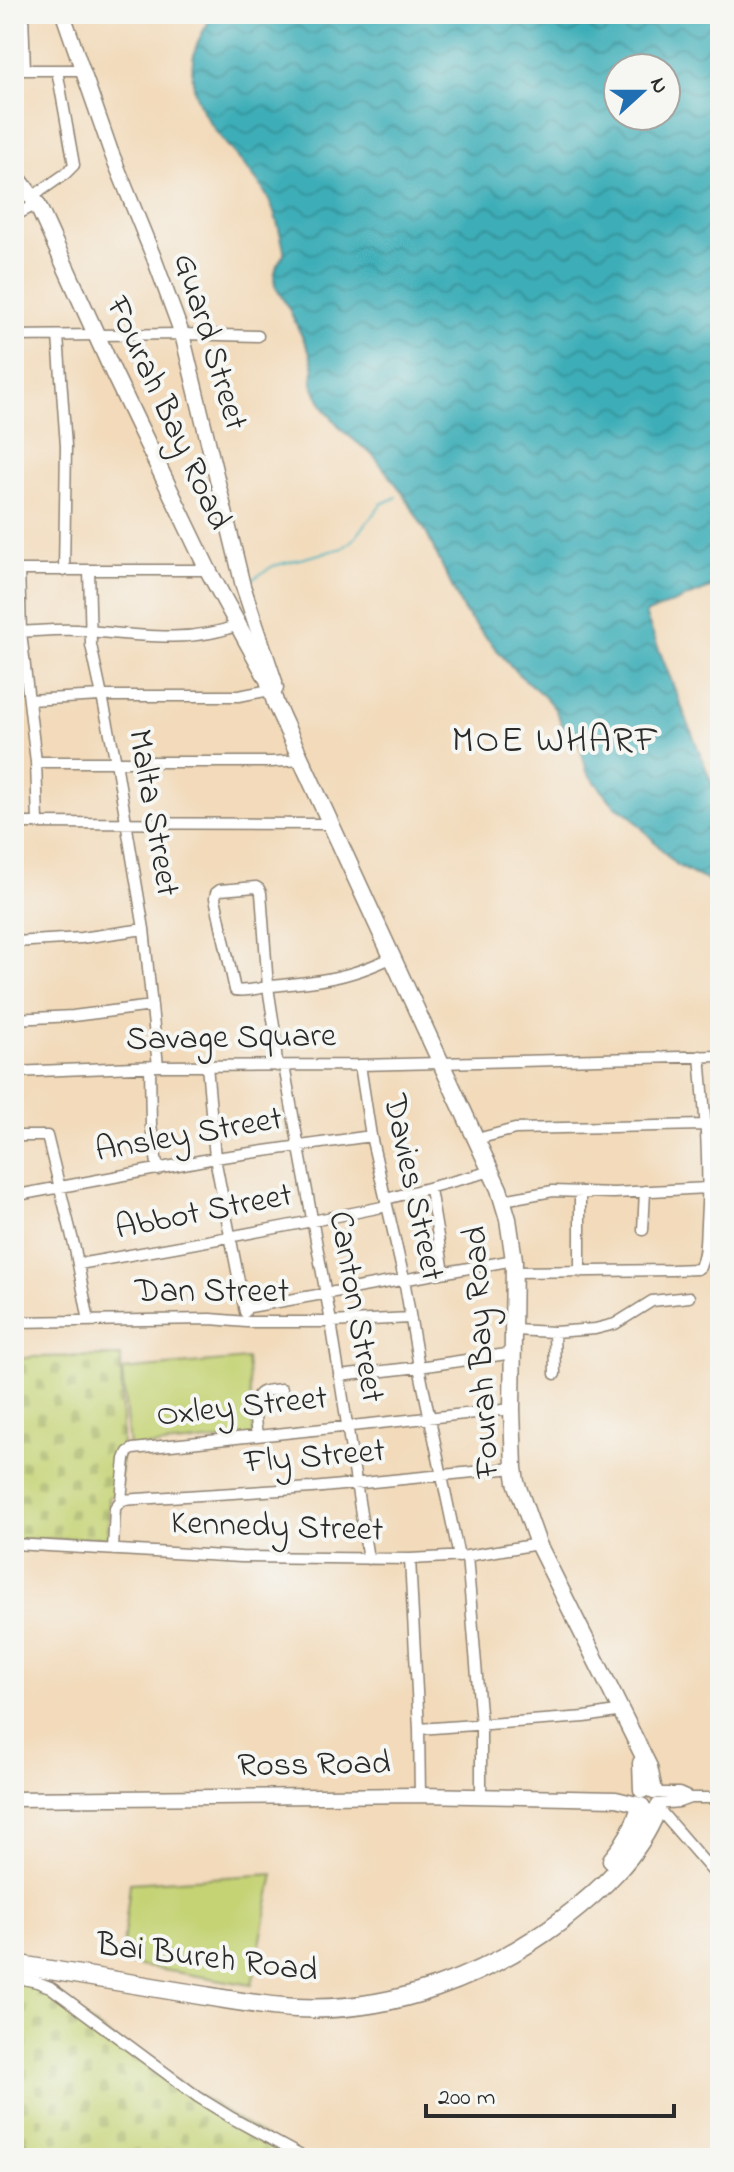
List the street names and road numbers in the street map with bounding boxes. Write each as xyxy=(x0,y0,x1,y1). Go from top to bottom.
street label: Guard Street xyxy=(158,247,260,437)
street label: Fourah Bay Road xyxy=(91,288,243,539)
street label: Malta Street xyxy=(113,726,191,900)
street label: Savage Square xyxy=(126,1012,337,1066)
street label: Davies Street xyxy=(368,1089,456,1286)
street label: Ansley Street xyxy=(92,1095,286,1177)
street label: Abbot Street xyxy=(111,1171,297,1255)
street label: Canton Street xyxy=(314,1207,396,1407)
street label: Fourah Bay Road xyxy=(451,1225,515,1480)
street label: Dan Street xyxy=(134,1268,289,1318)
street label: Oxley Street xyxy=(154,1374,330,1442)
street label: Fly Street xyxy=(242,1427,387,1489)
street label: Kennedy Street xyxy=(170,1499,384,1557)
street label: Ross Road xyxy=(237,1740,391,1792)
street label: Bai Bureh Road xyxy=(93,1921,320,1997)

